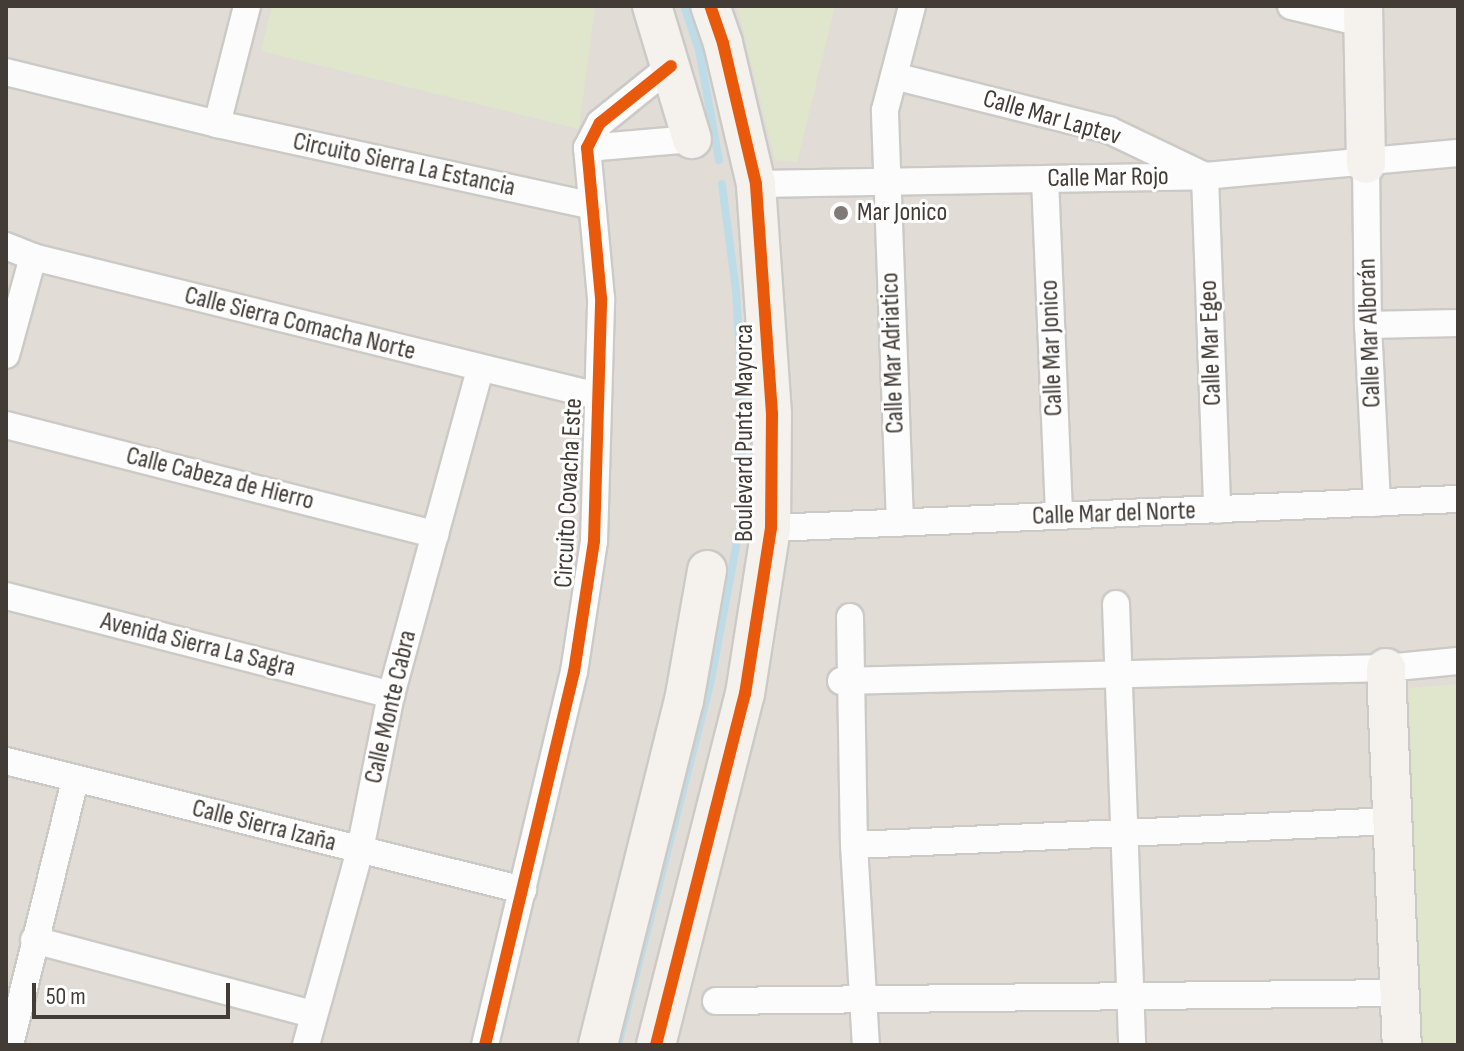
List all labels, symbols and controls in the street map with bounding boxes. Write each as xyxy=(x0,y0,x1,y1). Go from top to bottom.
street label: Calle Mar Laptev xyxy=(979,83,1125,153)
street label: Circuito Sierra La Estancia xyxy=(290,126,518,204)
street label: Calle Mar Rojo xyxy=(1047,161,1169,195)
place label: Mar Jonico xyxy=(857,197,947,229)
marker: Mar Jonico xyxy=(832,204,850,222)
street label: Calle Mar Alborán xyxy=(1352,258,1388,408)
street label: Calle Mar Adriatico xyxy=(875,272,911,434)
street label: Calle Mar Jonico xyxy=(1034,279,1070,417)
street label: Calle Sierra Comacha Norte xyxy=(181,280,419,368)
street label: Calle Mar Egeo xyxy=(1193,280,1229,406)
street label: Boulevard Punta Mayorca xyxy=(729,324,761,542)
street label: Circuito Covacha Este xyxy=(548,397,590,589)
street label: Calle Cabeza de Hierro xyxy=(123,441,317,517)
street label: Calle Mar del Norte xyxy=(1032,496,1196,532)
street label: Avenida Sierra La Sagra xyxy=(97,606,299,684)
street label: Calle Monte Cabra xyxy=(358,627,424,787)
street label: Calle Sierra Izaña xyxy=(189,793,339,859)
scale bar xyxy=(36,967,234,1017)
text: 50 m xyxy=(46,982,86,1011)

